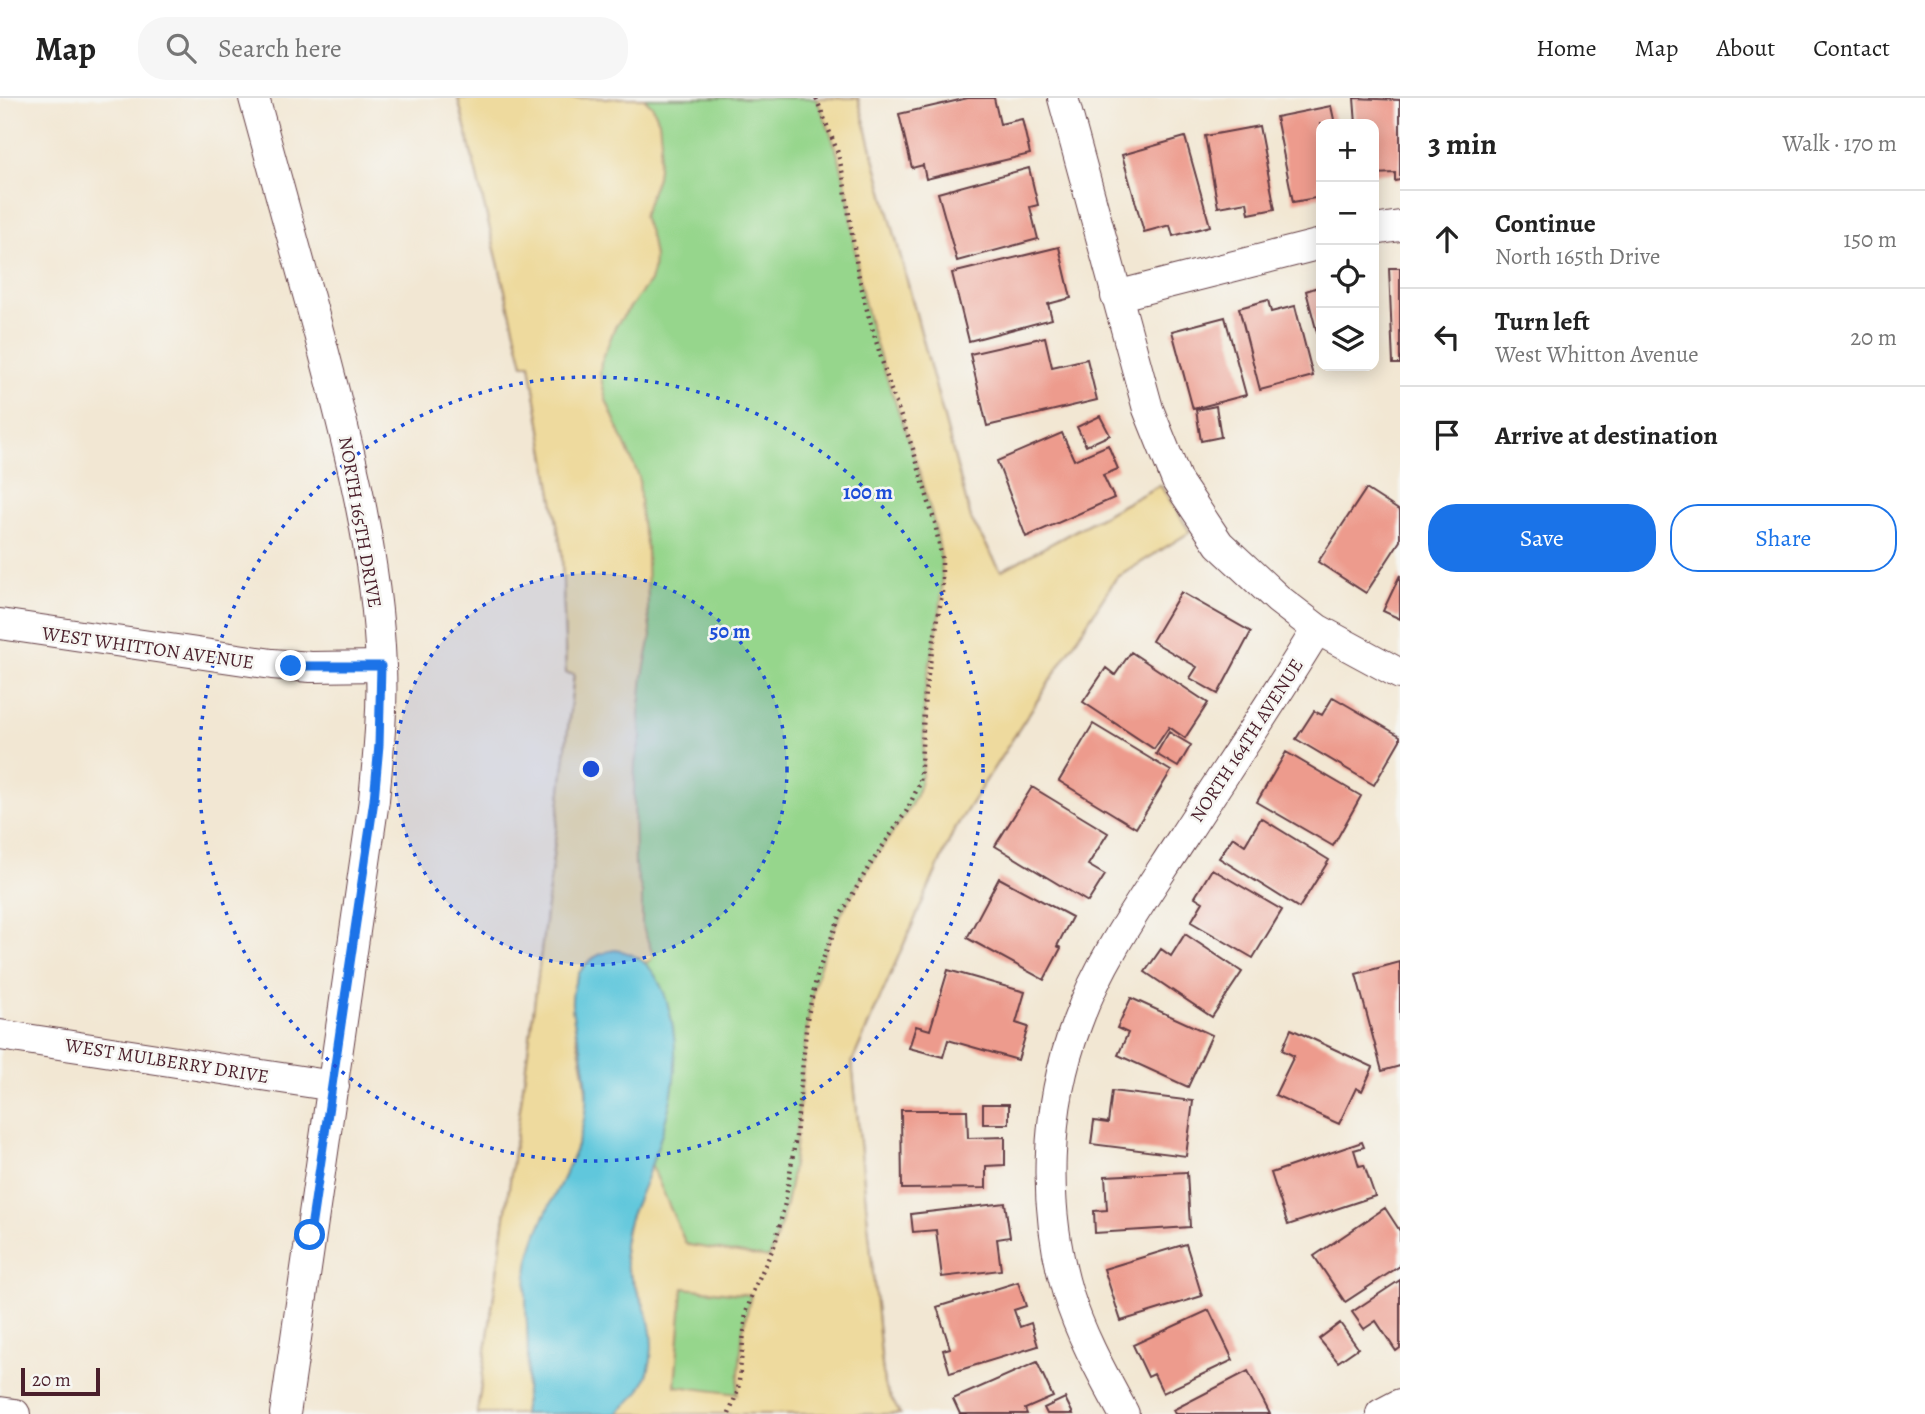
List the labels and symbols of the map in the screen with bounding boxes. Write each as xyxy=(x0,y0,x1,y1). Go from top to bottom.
street label: NORTH 165TH DRIVE xyxy=(332,435,388,610)
text: 100 m xyxy=(843,478,893,506)
text: 50 m xyxy=(710,617,751,645)
street label: WEST WHITTON AVENUE xyxy=(39,620,256,676)
route end xyxy=(275,650,306,681)
street label: NORTH 164TH AVENUE xyxy=(1184,654,1310,827)
centre of rings xyxy=(579,757,603,781)
street label: WEST MULBERRY DRIVE xyxy=(62,1032,271,1090)
route start xyxy=(294,1219,325,1250)
scale bar xyxy=(21,1365,100,1397)

